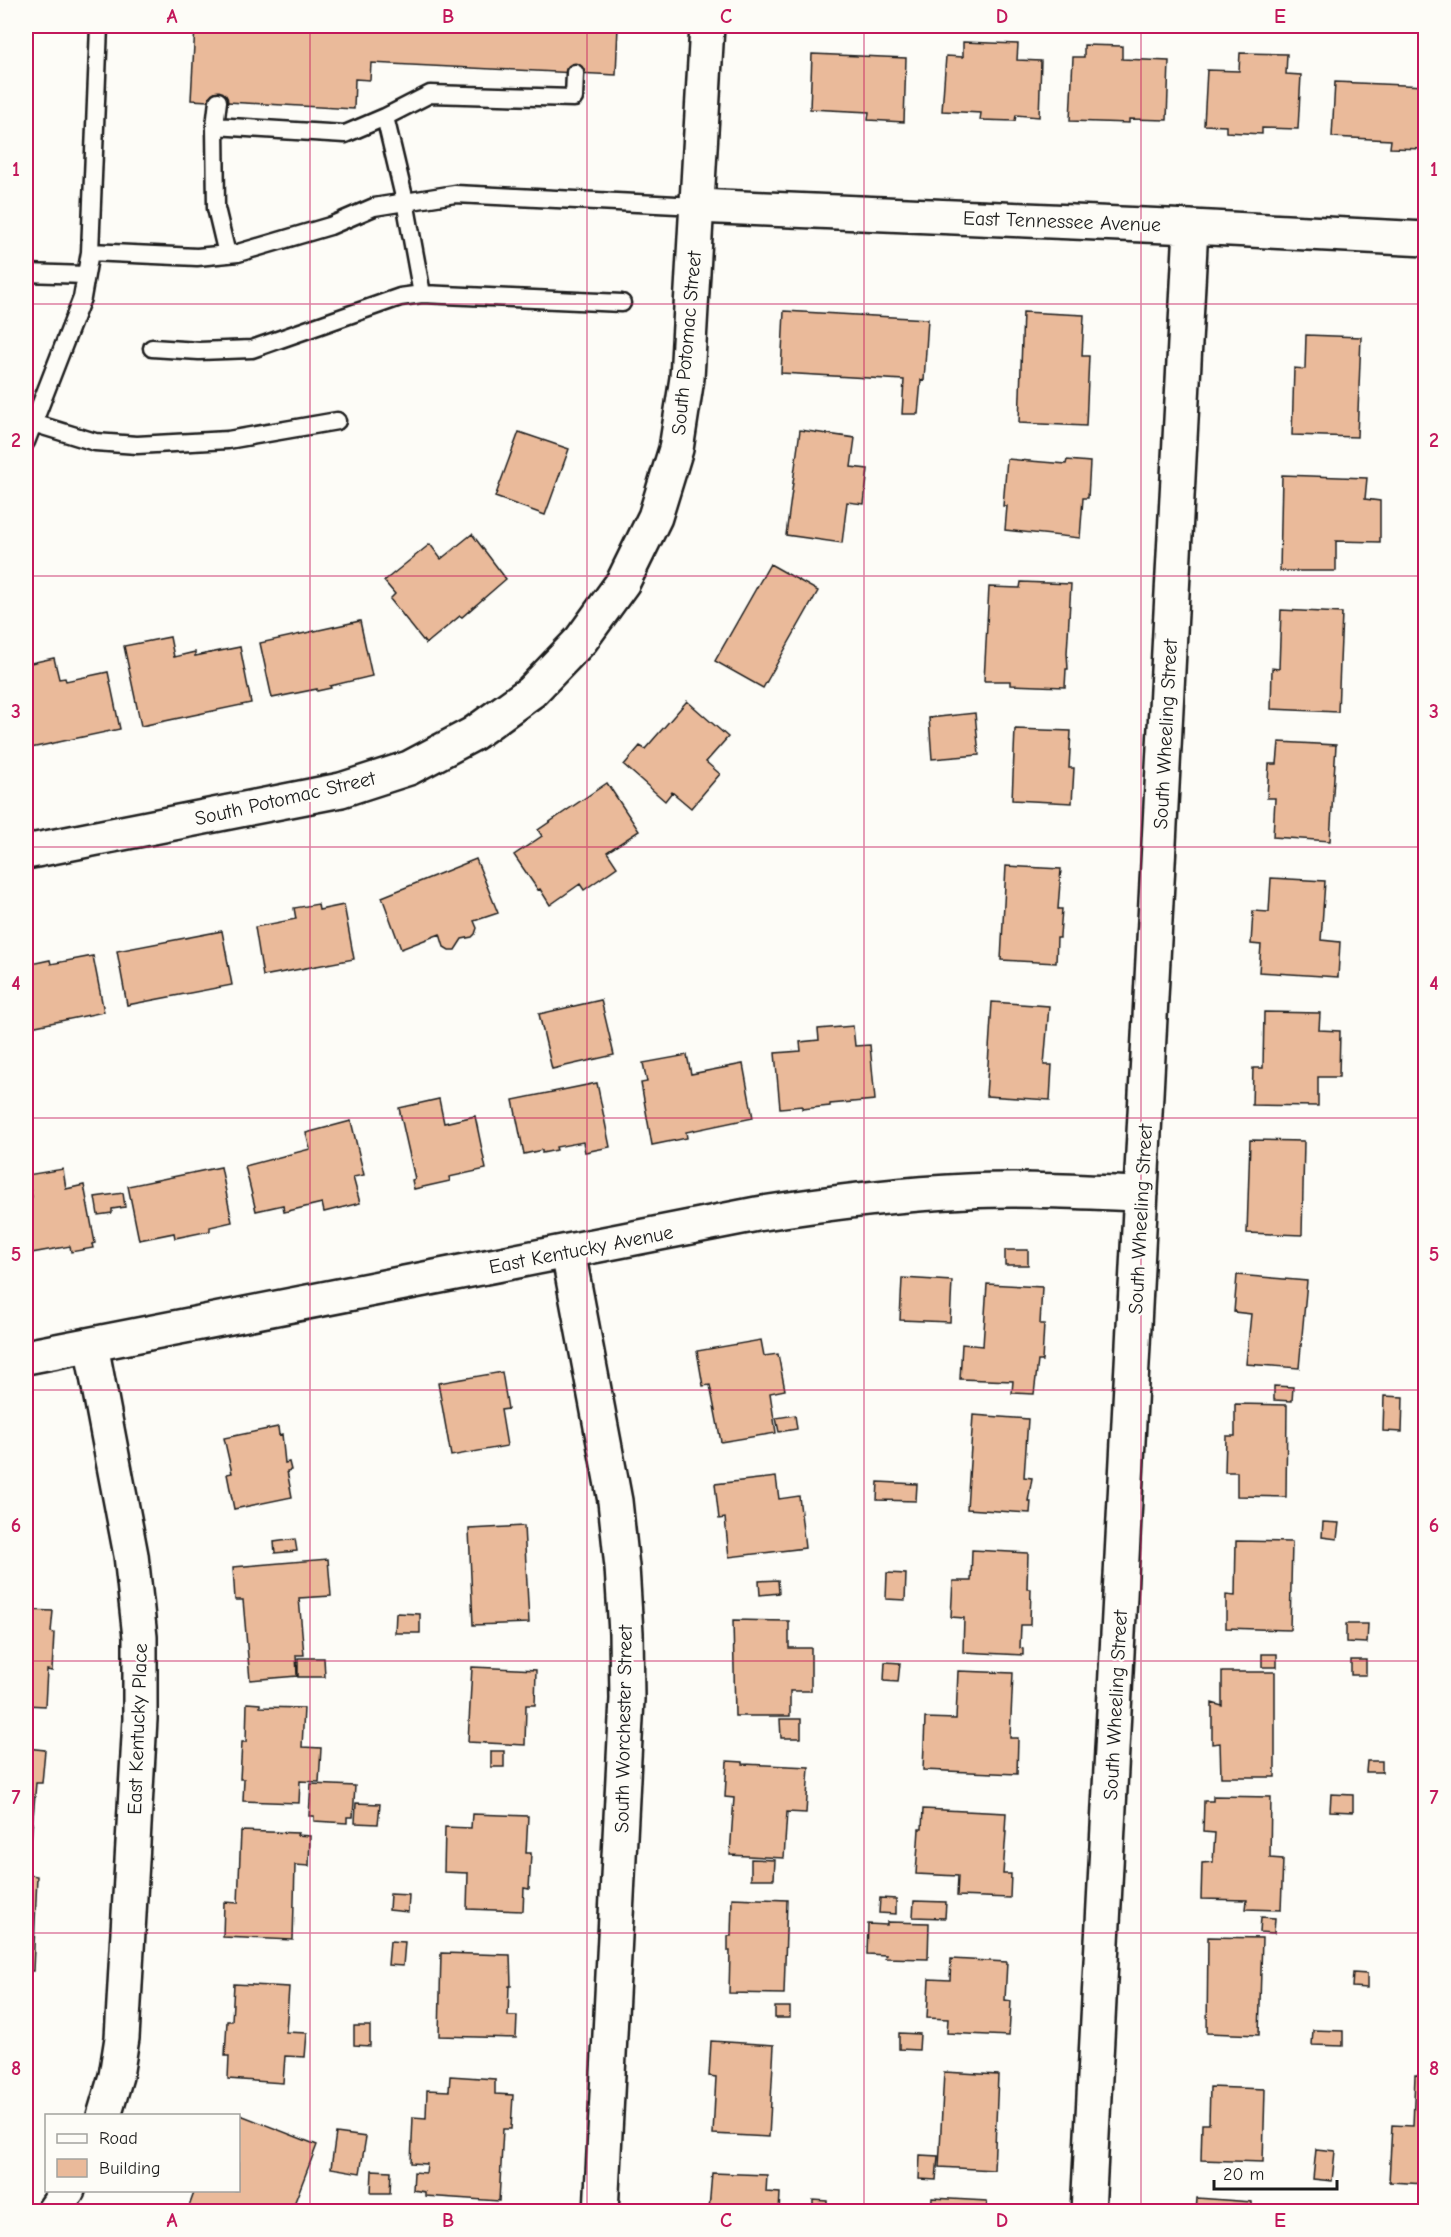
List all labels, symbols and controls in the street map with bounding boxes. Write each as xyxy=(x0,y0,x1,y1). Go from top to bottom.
text: A xyxy=(166,5,178,28)
text: B xyxy=(442,5,454,28)
text: C xyxy=(720,5,732,28)
text: D xyxy=(996,5,1008,28)
text: E xyxy=(1274,5,1286,28)
text: 1 xyxy=(12,158,20,181)
text: 1 xyxy=(1430,158,1438,181)
street label: East Tennessee Avenue xyxy=(962,207,1161,236)
street label: South Potomac Street xyxy=(667,249,706,436)
text: 2 xyxy=(11,429,21,452)
text: 2 xyxy=(1429,429,1439,452)
street label: South Wheeling Street xyxy=(1149,637,1182,830)
text: 3 xyxy=(11,700,21,723)
text: 3 xyxy=(1429,700,1439,723)
street label: South Potomac Street xyxy=(193,766,379,830)
text: 4 xyxy=(11,972,21,995)
text: 4 xyxy=(1429,972,1439,995)
street label: South Wheeling Street xyxy=(1124,1122,1157,1315)
street label: East Kentucky Avenue xyxy=(487,1220,675,1279)
text: 5 xyxy=(11,1243,21,1266)
text: 5 xyxy=(1429,1243,1439,1266)
text: 6 xyxy=(11,1514,21,1537)
text: 6 xyxy=(1429,1514,1439,1537)
street label: South Wheeling Street xyxy=(1099,1608,1132,1801)
street label: South Worchester Street xyxy=(610,1624,637,1833)
street label: East Kentucky Place xyxy=(123,1643,152,1815)
text: 7 xyxy=(12,1786,21,1809)
text: 7 xyxy=(1430,1786,1439,1809)
text: 8 xyxy=(11,2057,21,2080)
text: 8 xyxy=(1429,2057,1439,2080)
legend xyxy=(45,2114,240,2192)
text: Road xyxy=(99,2128,138,2149)
scale bar xyxy=(1214,2153,1337,2191)
text: Building xyxy=(99,2158,161,2179)
text: 20 m xyxy=(1223,2164,1264,2185)
text: A xyxy=(166,2209,178,2232)
text: B xyxy=(442,2209,454,2232)
text: C xyxy=(720,2209,732,2232)
text: D xyxy=(996,2209,1008,2232)
text: E xyxy=(1274,2209,1286,2232)

